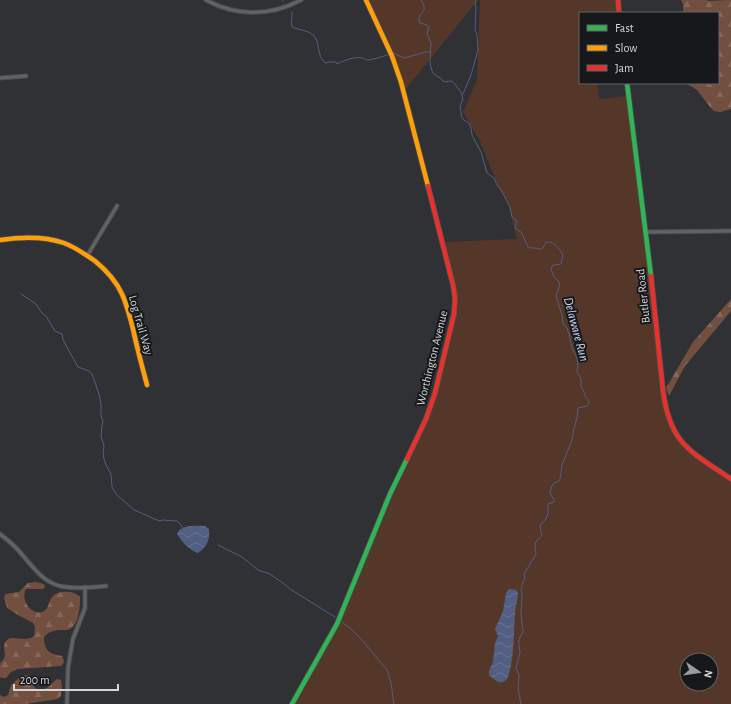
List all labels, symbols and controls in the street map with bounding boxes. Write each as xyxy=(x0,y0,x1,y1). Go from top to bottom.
legend xyxy=(579,12,719,84)
text: Fast xyxy=(615,22,634,34)
text: Slow xyxy=(615,42,637,54)
text: Jam xyxy=(615,62,634,74)
street label: Butler Road xyxy=(634,268,652,324)
street label: Log Trail Way xyxy=(126,294,155,356)
water label: Delaware Run xyxy=(561,296,590,363)
street label: Worthington Avenue xyxy=(414,309,450,407)
north arrow xyxy=(679,652,719,692)
scale bar xyxy=(14,666,118,692)
text: N xyxy=(702,669,714,679)
text: 200 m xyxy=(20,674,50,686)

